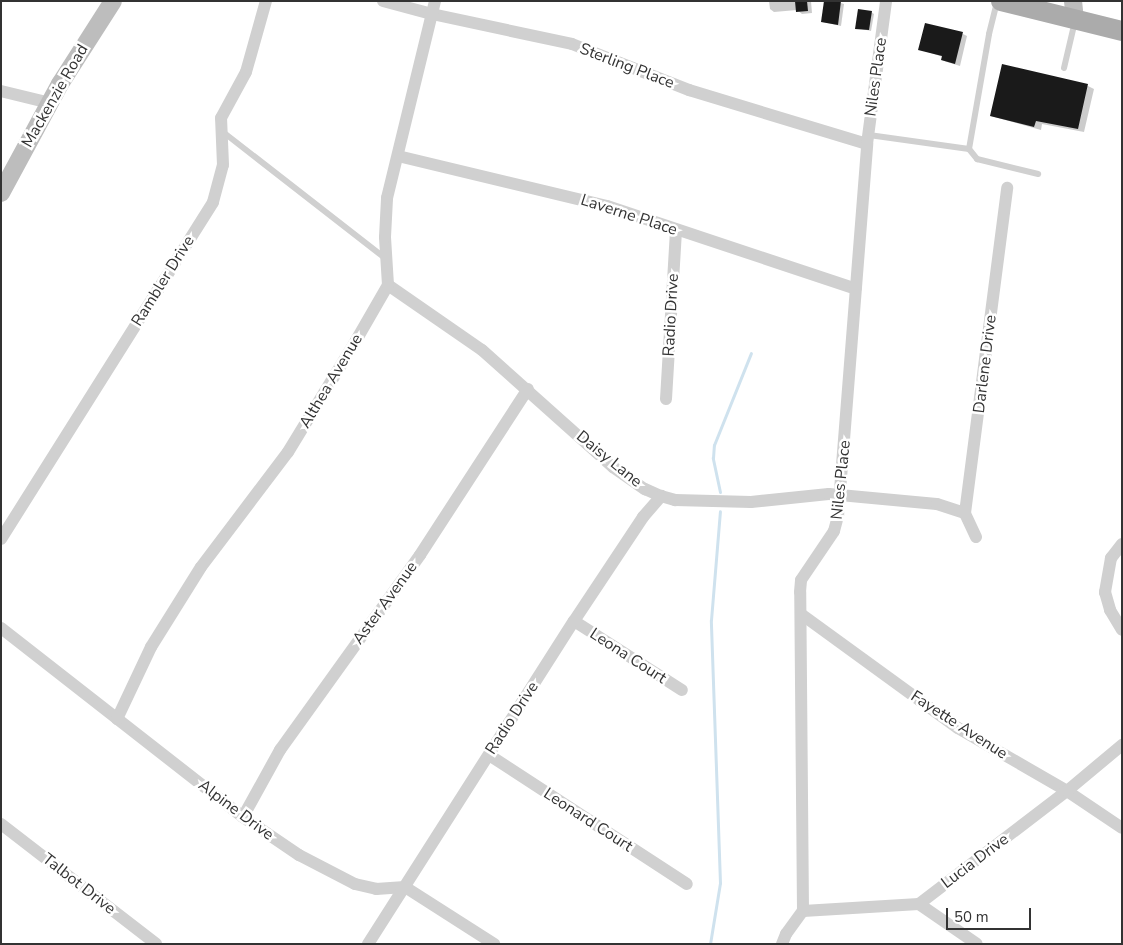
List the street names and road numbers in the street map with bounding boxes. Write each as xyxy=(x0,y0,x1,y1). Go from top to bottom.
street label: Niles Place xyxy=(861,36,891,118)
street label: Sterling Place xyxy=(577,39,677,93)
street label: Mackenzie Road xyxy=(18,41,92,151)
street label: Laverne Place xyxy=(578,190,680,240)
street label: Rambler Drive xyxy=(128,232,198,330)
street label: Radio Drive xyxy=(659,273,683,357)
street label: Darlene Drive xyxy=(969,314,1001,414)
street label: Althea Avenue xyxy=(295,330,367,432)
street label: Daisy Lane xyxy=(572,427,646,491)
street label: Niles Place xyxy=(827,439,855,521)
street label: Aster Avenue xyxy=(349,558,421,648)
street label: Leona Court xyxy=(586,624,670,688)
street label: Radio Drive xyxy=(481,678,543,758)
street label: Fayette Avenue xyxy=(907,687,1011,763)
street label: Alpine Drive xyxy=(195,776,277,844)
street label: Leonard Court xyxy=(540,784,636,856)
street label: Lucia Drive xyxy=(938,830,1012,892)
street label: Talbot Drive xyxy=(39,850,119,918)

